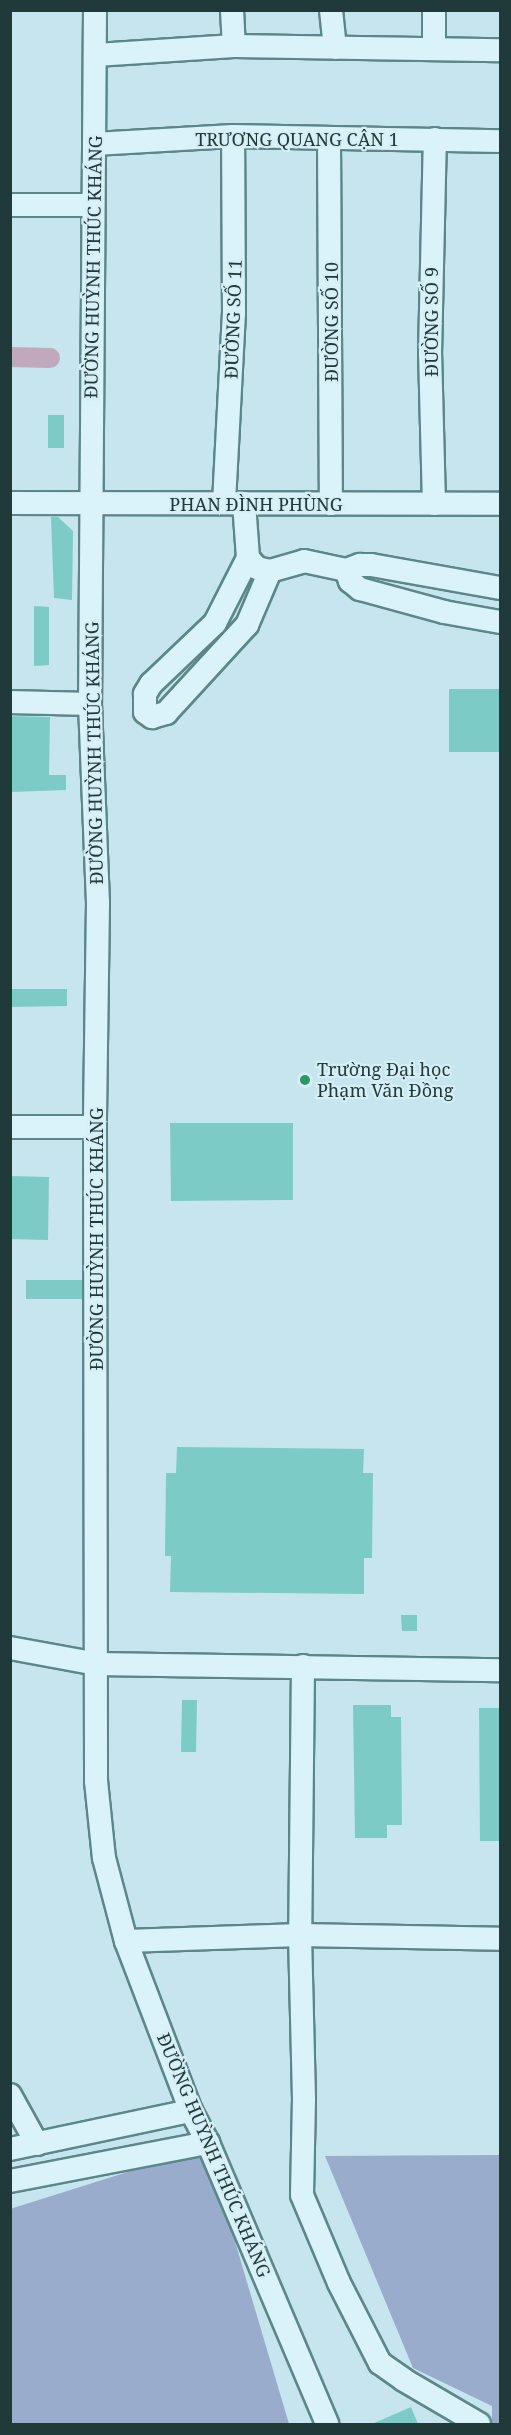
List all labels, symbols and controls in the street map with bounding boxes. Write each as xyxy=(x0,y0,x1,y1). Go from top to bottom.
street label: TRƯƠNG QUANG CẬN 1 xyxy=(195,128,399,150)
street label: ĐƯỜNG HUỲNH THÚC KHÁNG xyxy=(80,135,106,399)
street label: ĐƯỜNG SỐ 11 xyxy=(220,259,246,379)
street label: ĐƯỜNG SỐ 10 xyxy=(320,262,342,382)
street label: ĐƯỜNG SỐ 9 xyxy=(420,267,442,377)
street label: PHAN ĐÌNH PHÙNG xyxy=(169,493,343,515)
street label: ĐƯỜNG HUỲNH THÚC KHÁNG xyxy=(81,621,107,885)
place label: Trường Đại học Phạm Văn Đồng xyxy=(317,1059,453,1102)
marker: Trường Đại học Phạm Văn Đồng xyxy=(298,1073,312,1087)
street label: ĐƯỜNG HUỲNH THÚC KHÁNG xyxy=(85,1107,107,1371)
street label: ĐƯỜNG HUỲNH THÚC KHÁNG xyxy=(153,2030,275,2280)

